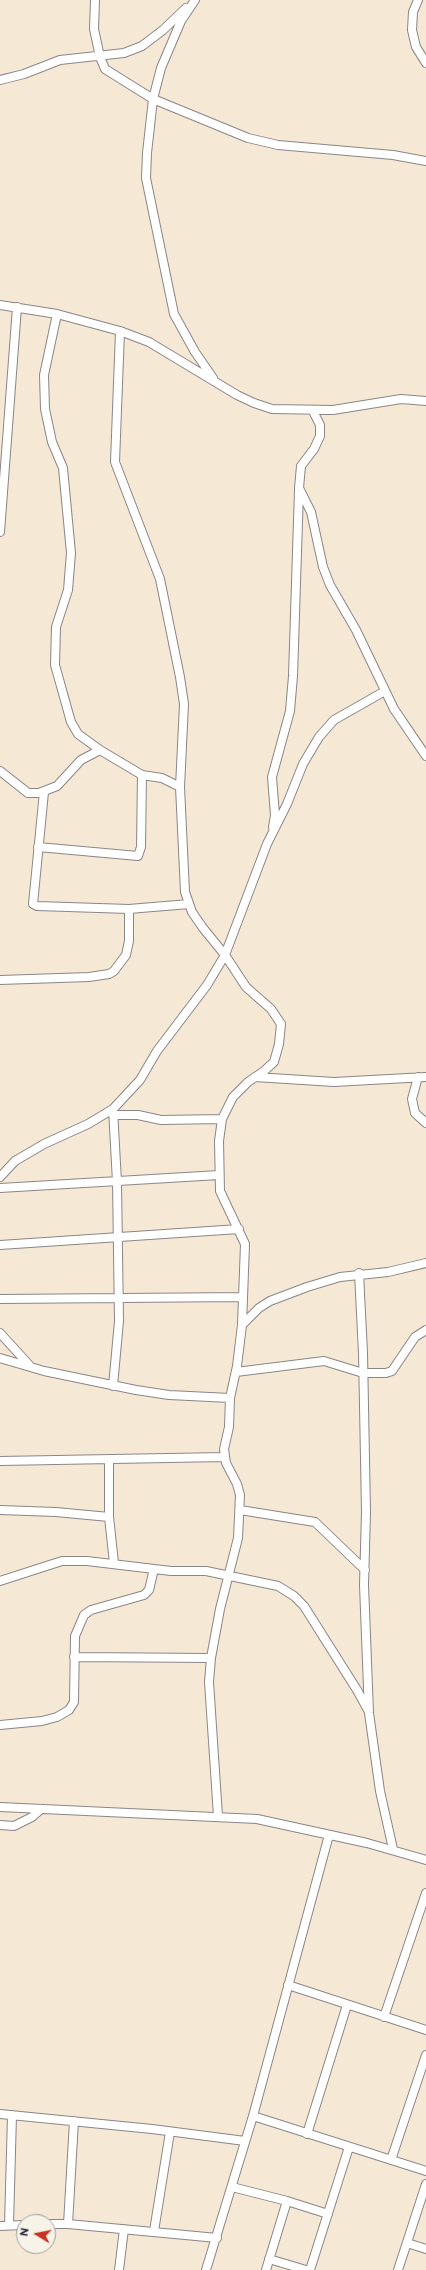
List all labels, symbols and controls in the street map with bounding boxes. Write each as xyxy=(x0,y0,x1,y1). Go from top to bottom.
north arrow xyxy=(16,2214,56,2254)
text: N xyxy=(18,2227,32,2237)

